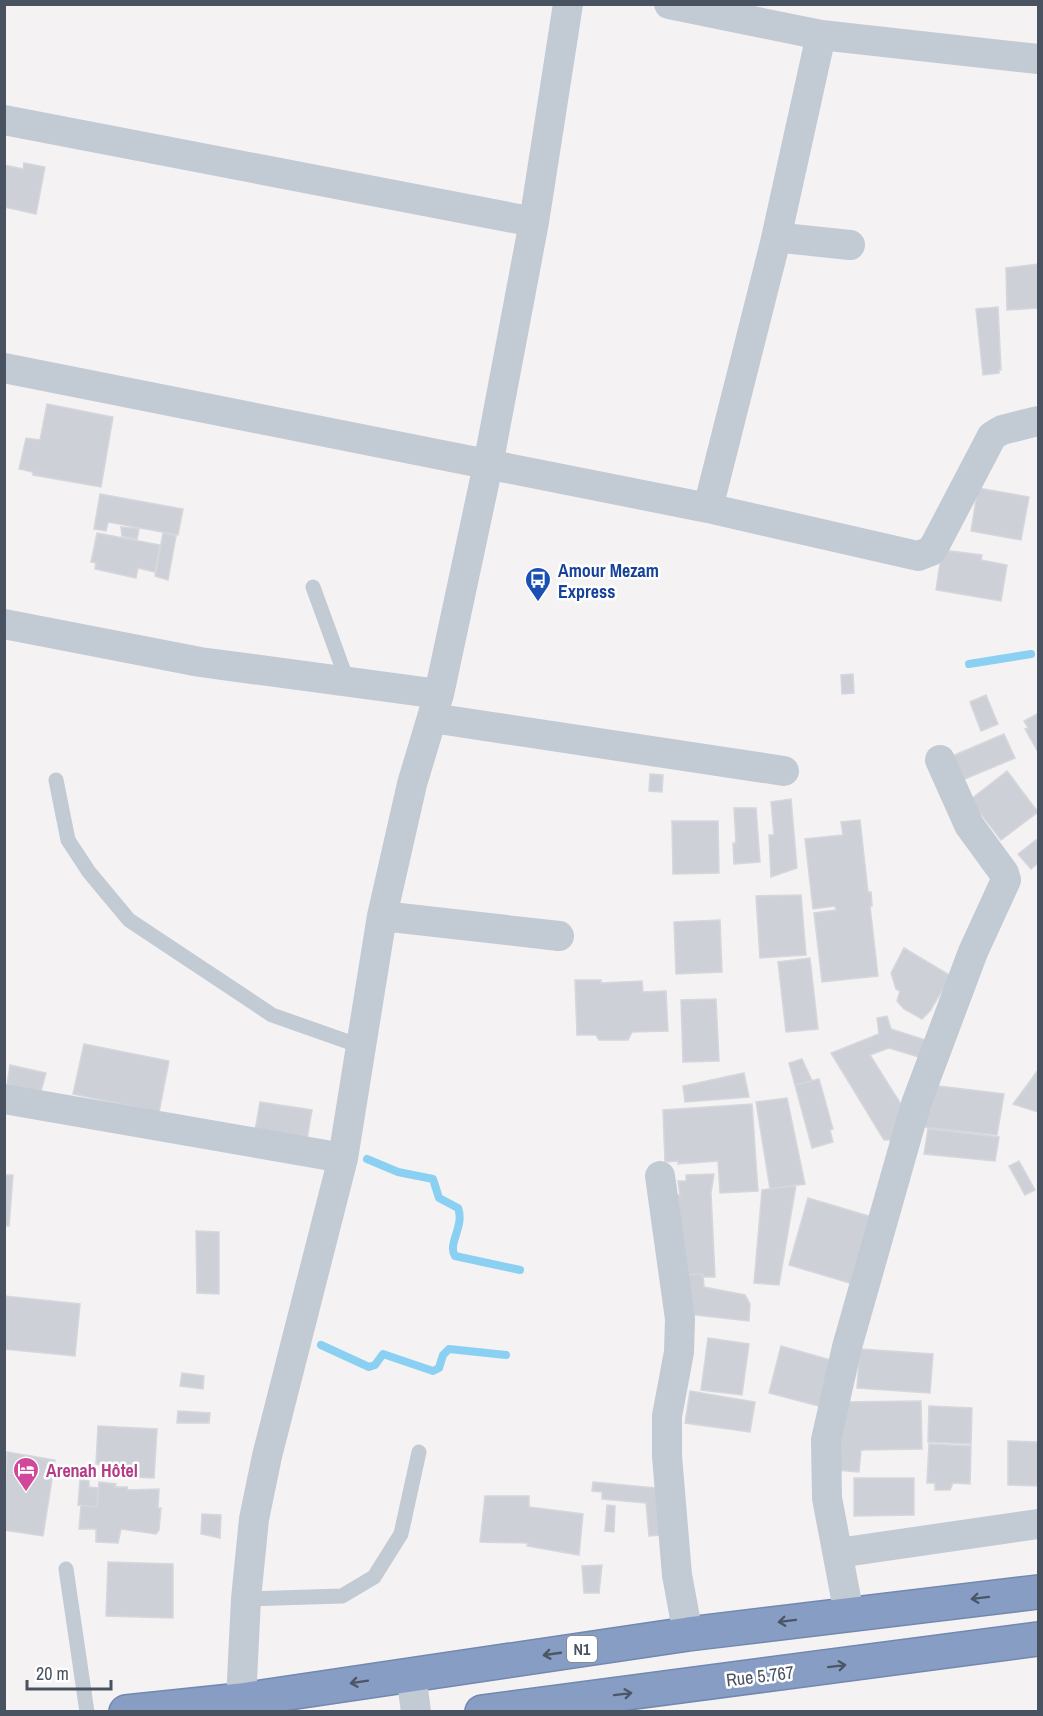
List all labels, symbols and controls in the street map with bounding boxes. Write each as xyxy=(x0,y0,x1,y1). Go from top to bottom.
place label: Amour Mezam Express xyxy=(558,558,659,604)
bus stop icon: Amour Mezam Express xyxy=(523,565,553,603)
hotel icon: Arenah Hôtel xyxy=(11,1455,41,1493)
place label: Arenah Hôtel xyxy=(46,1458,138,1483)
one-way arrow xyxy=(971,1593,991,1604)
one-way arrow xyxy=(777,1616,797,1627)
road number: N1 xyxy=(567,1636,597,1662)
one-way arrow xyxy=(543,1648,562,1659)
scale bar xyxy=(27,1653,111,1691)
street label: Rue 5.767 xyxy=(725,1659,795,1693)
text: 20 m xyxy=(36,1661,69,1686)
one-way arrow xyxy=(827,1661,847,1672)
one-way arrow xyxy=(350,1676,369,1687)
one-way arrow xyxy=(613,1688,633,1699)

